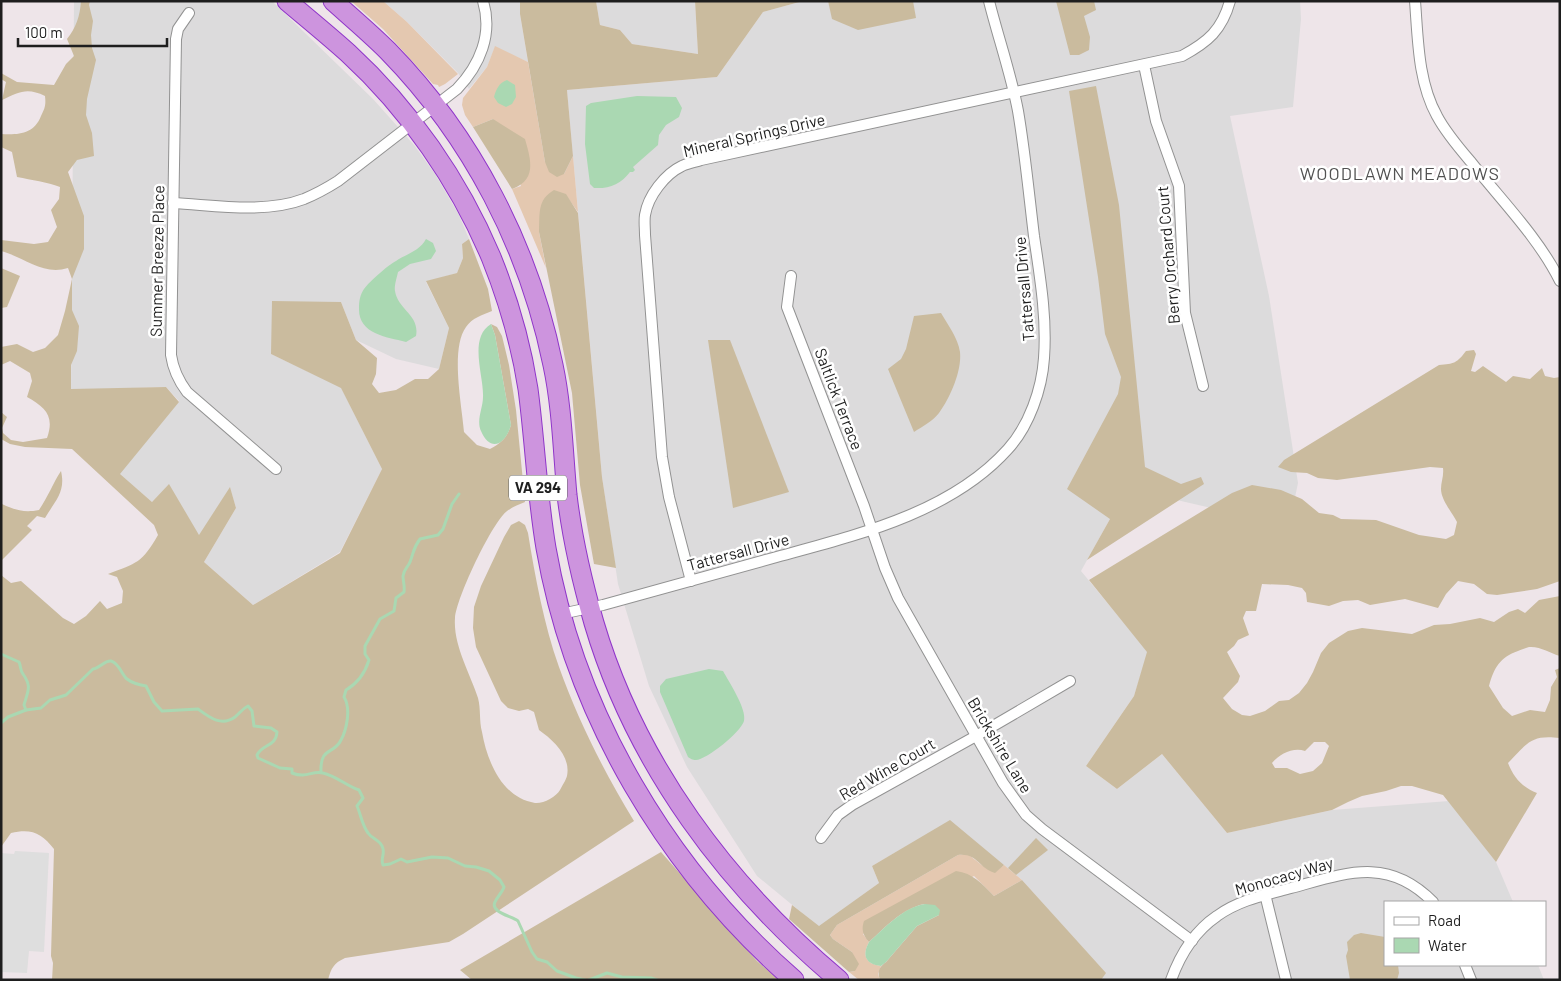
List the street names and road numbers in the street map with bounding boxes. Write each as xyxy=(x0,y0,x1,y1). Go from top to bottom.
street label: Mineral Springs Drive xyxy=(681,109,827,160)
street label: Summer Breeze Place xyxy=(146,185,167,337)
street label: Berry Orchard Court xyxy=(1152,185,1183,325)
street label: Tattersall Drive xyxy=(1009,236,1038,342)
street label: Saltlick Terrace xyxy=(811,345,868,452)
road number: VA 294 xyxy=(509,476,567,500)
street label: Tattersall Drive xyxy=(685,529,791,574)
street label: Brickshire Lane xyxy=(964,693,1036,796)
street label: Red Wine Court xyxy=(835,733,938,804)
street label: Monocacy Way xyxy=(1232,852,1336,899)

